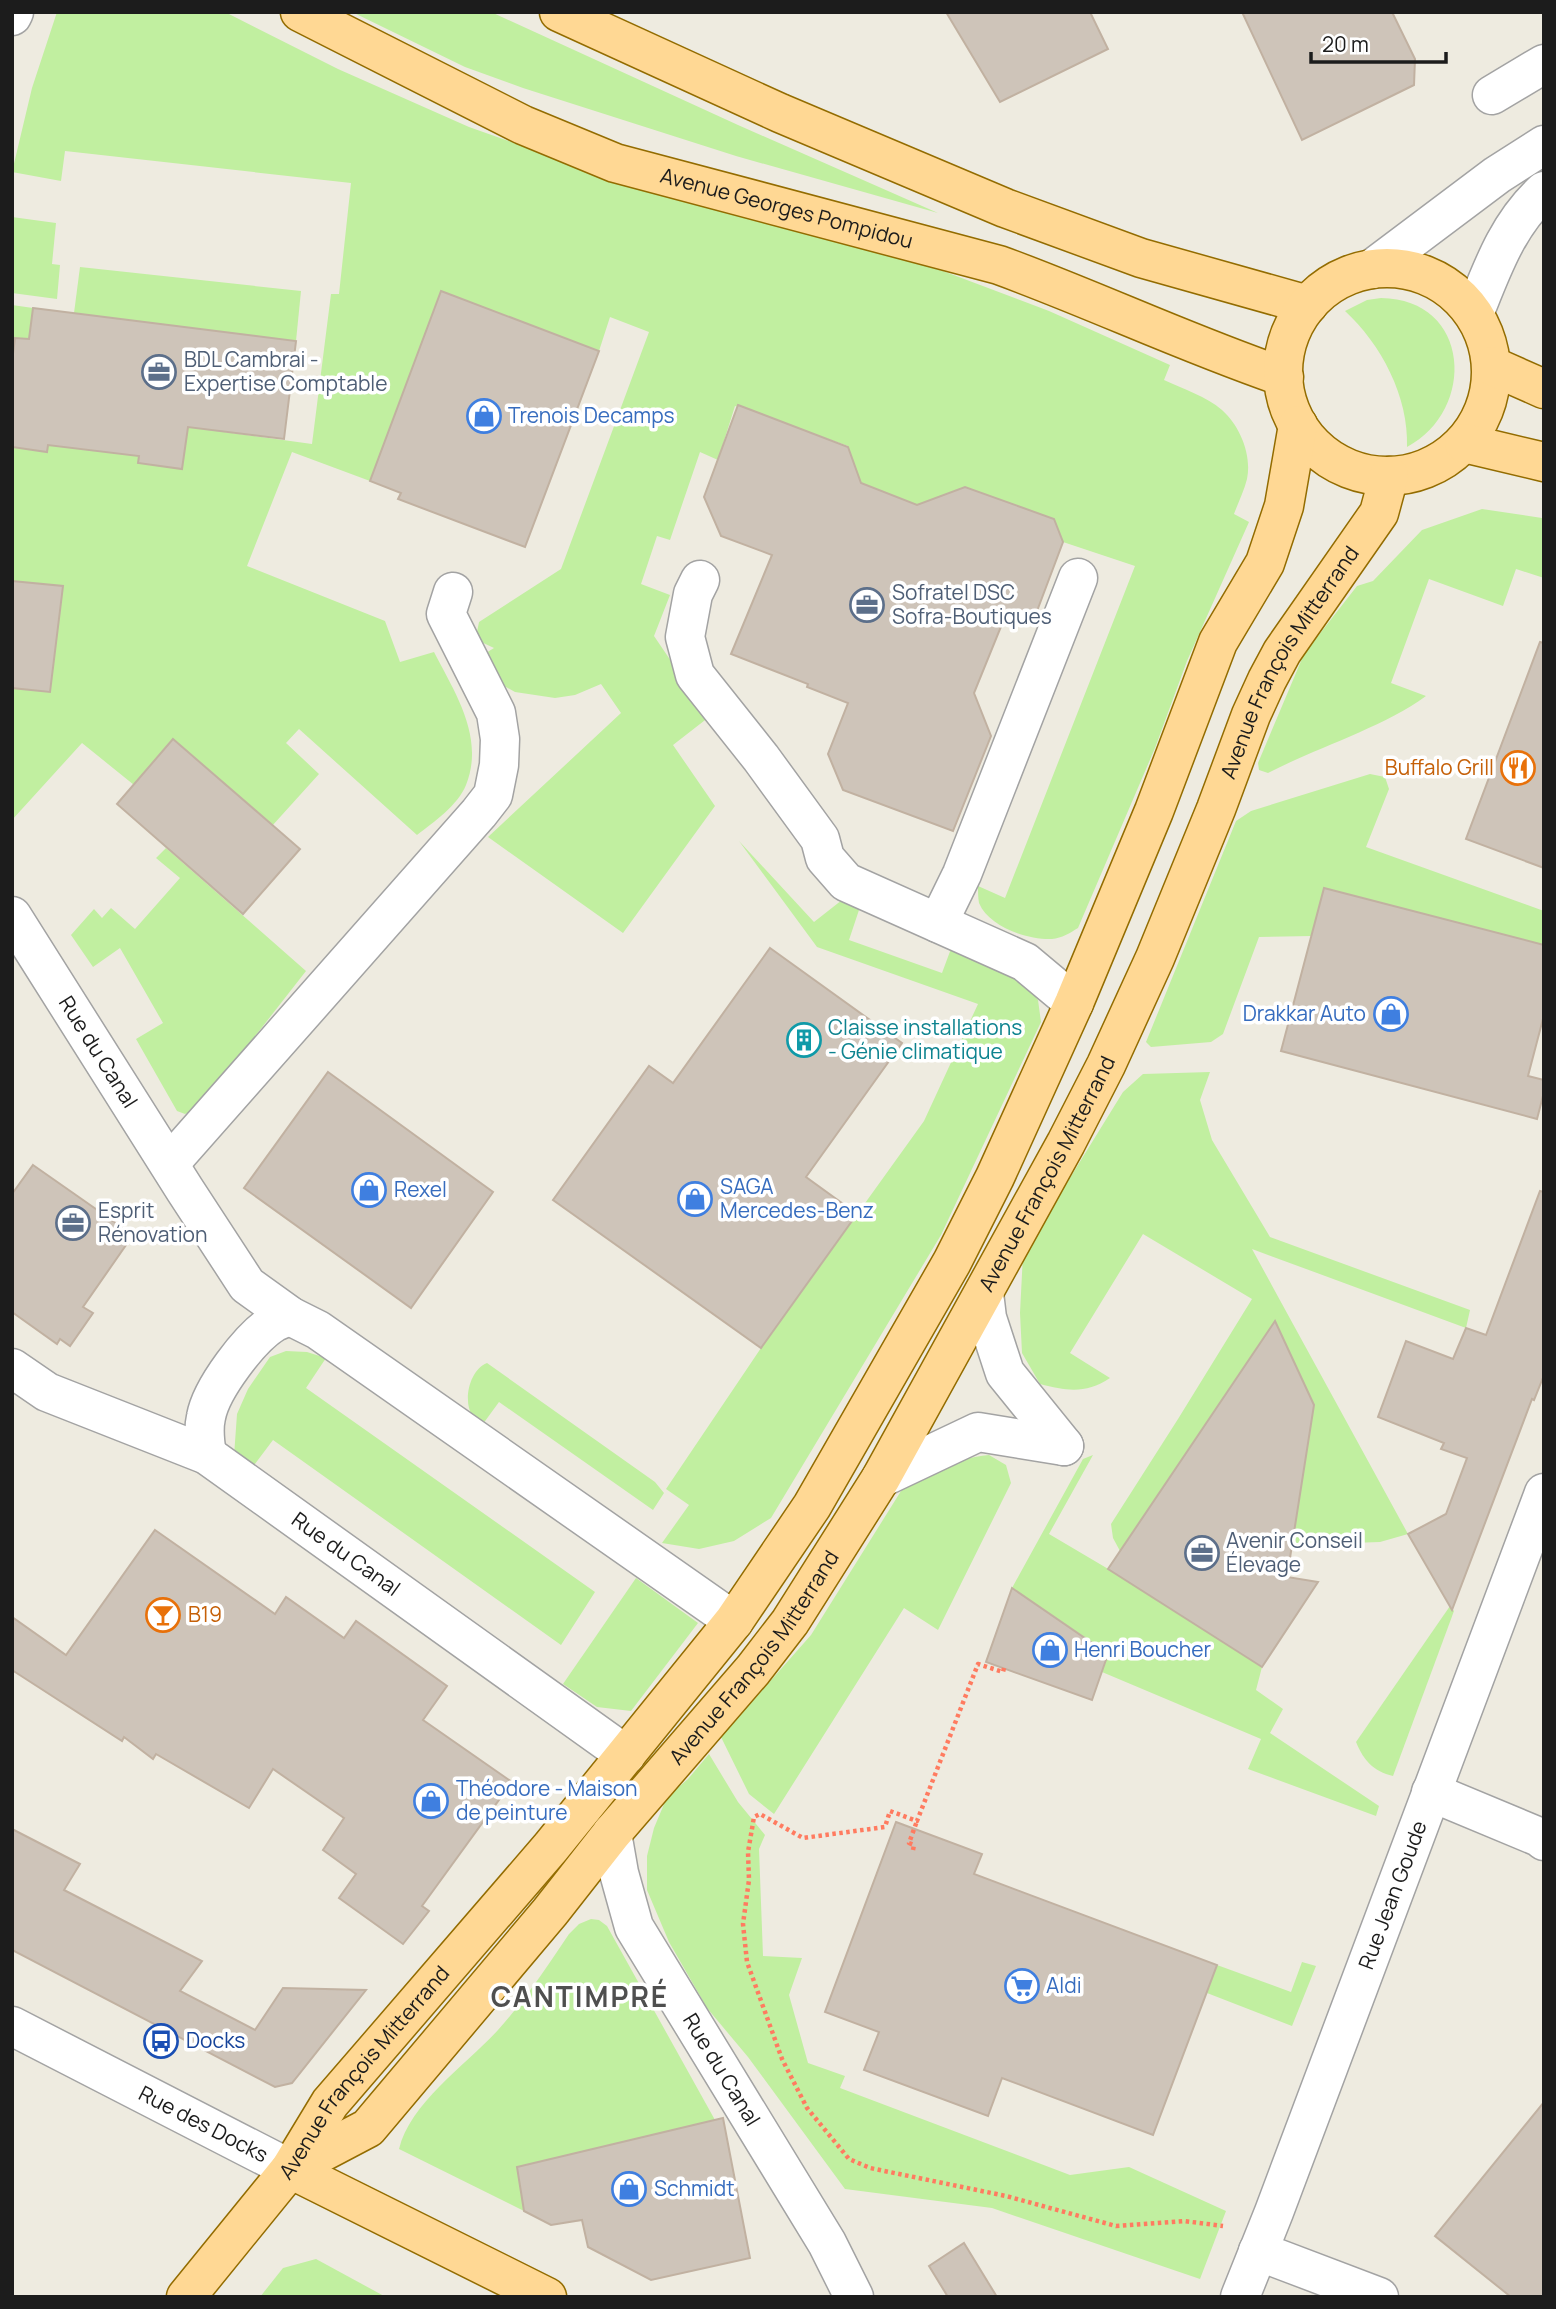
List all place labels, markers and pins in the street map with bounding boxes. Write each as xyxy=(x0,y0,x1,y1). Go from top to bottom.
place label: BDL Cambrai - Expertise Comptable xyxy=(184,345,388,397)
office icon: BDL Cambrai - Expertise Comptable xyxy=(140,353,178,391)
shop icon: Trenois Decamps xyxy=(465,397,503,435)
place label: Trenois Decamps xyxy=(508,401,675,429)
place label: Sofratel DSC Sofra-Boutiques xyxy=(892,578,1052,630)
office icon: Sofratel DSC Sofra-Boutiques xyxy=(848,586,886,624)
restaurant icon: Buffalo Grill xyxy=(1499,749,1537,787)
place label: Buffalo Grill xyxy=(1385,753,1494,781)
shop icon: Drakkar Auto xyxy=(1372,995,1410,1033)
place label: Drakkar Auto xyxy=(1243,999,1366,1027)
place label: Claisse installations - Génie climatique xyxy=(828,1013,1022,1065)
building icon: Claisse installations - Génie climatique xyxy=(785,1021,823,1059)
shop icon: Rexel xyxy=(350,1171,388,1209)
place label: SAGA Mercedes-Benz xyxy=(720,1172,874,1224)
place label: Rexel xyxy=(394,1175,447,1203)
shop icon: SAGA Mercedes-Benz xyxy=(676,1180,714,1218)
place label: Esprit Rénovation xyxy=(98,1196,208,1248)
office icon: Esprit Rénovation xyxy=(54,1204,92,1242)
place label: Avenir Conseil Élevage xyxy=(1226,1526,1363,1578)
office icon: Avenir Conseil Élevage xyxy=(1183,1534,1221,1572)
bar icon: B19 xyxy=(144,1596,182,1634)
place label: B19 xyxy=(188,1600,222,1628)
shop icon: Henri Boucher xyxy=(1031,1631,1069,1669)
place label: Henri Boucher xyxy=(1074,1635,1212,1663)
place label: Théodore - Maison de peinture xyxy=(456,1774,638,1826)
shop icon: Théodore - Maison de peinture xyxy=(412,1782,450,1820)
supermarket icon: Aldi xyxy=(1003,1967,1041,2005)
place label: Aldi xyxy=(1046,1971,1082,1999)
bus stop icon: Docks xyxy=(142,2022,180,2060)
place label: Docks xyxy=(186,2026,245,2054)
shop icon: Schmidt xyxy=(610,2170,648,2208)
place label: Schmidt xyxy=(654,2174,735,2202)

